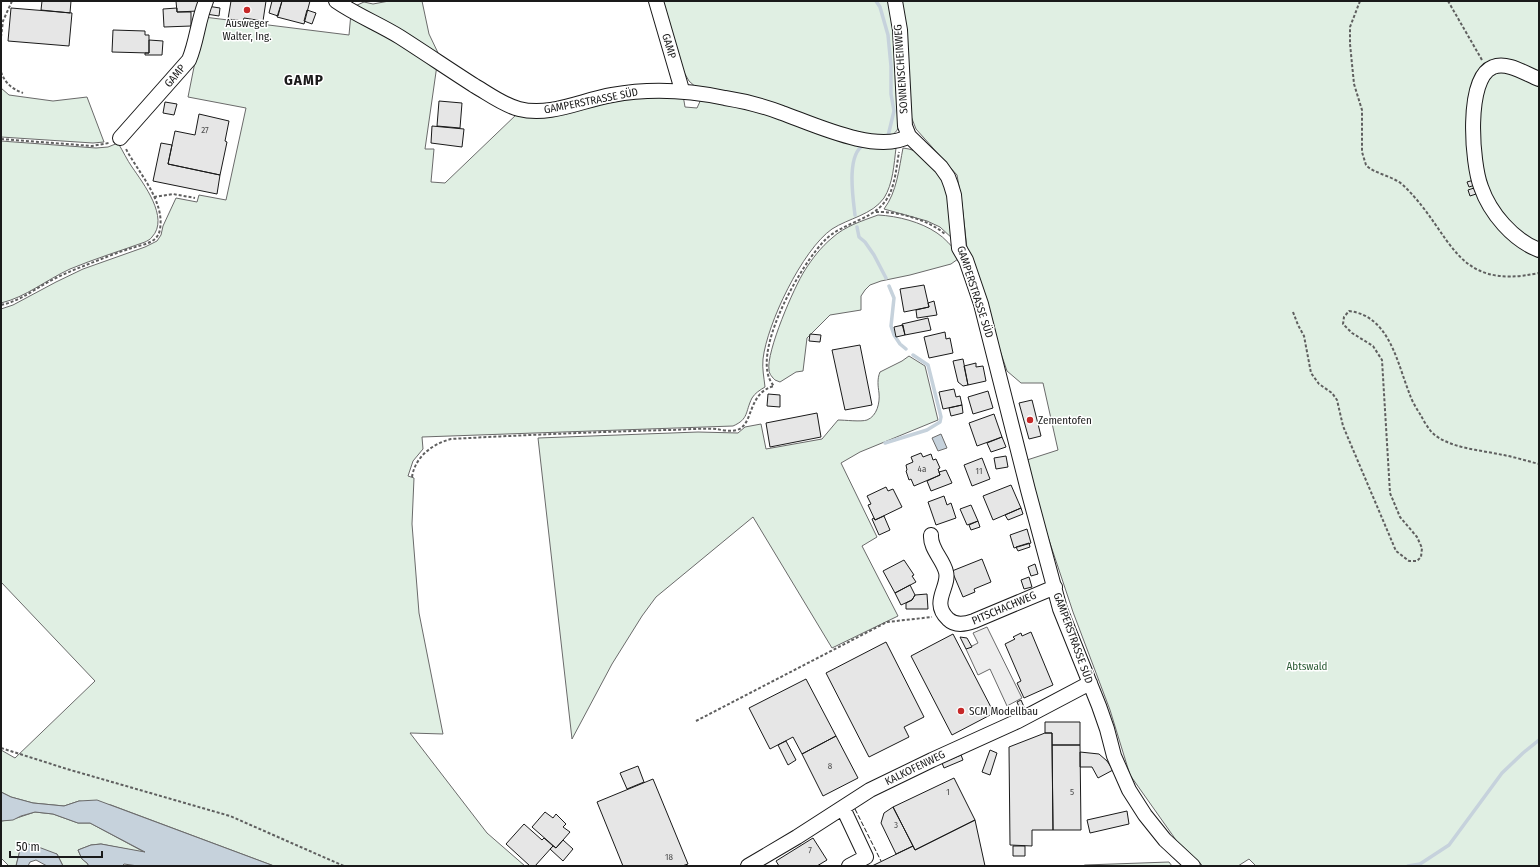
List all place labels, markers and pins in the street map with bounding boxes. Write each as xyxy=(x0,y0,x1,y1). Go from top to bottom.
marker: Ausweger Walter, Ing. xyxy=(242,5,252,15)
place label: Ausweger Walter, Ing. xyxy=(223,17,271,43)
place label: Zementofen xyxy=(1038,414,1092,427)
marker: Zementofen xyxy=(1025,415,1035,425)
place label: SCM Modellbau xyxy=(969,705,1038,718)
marker: SCM Modellbau xyxy=(956,706,966,716)

